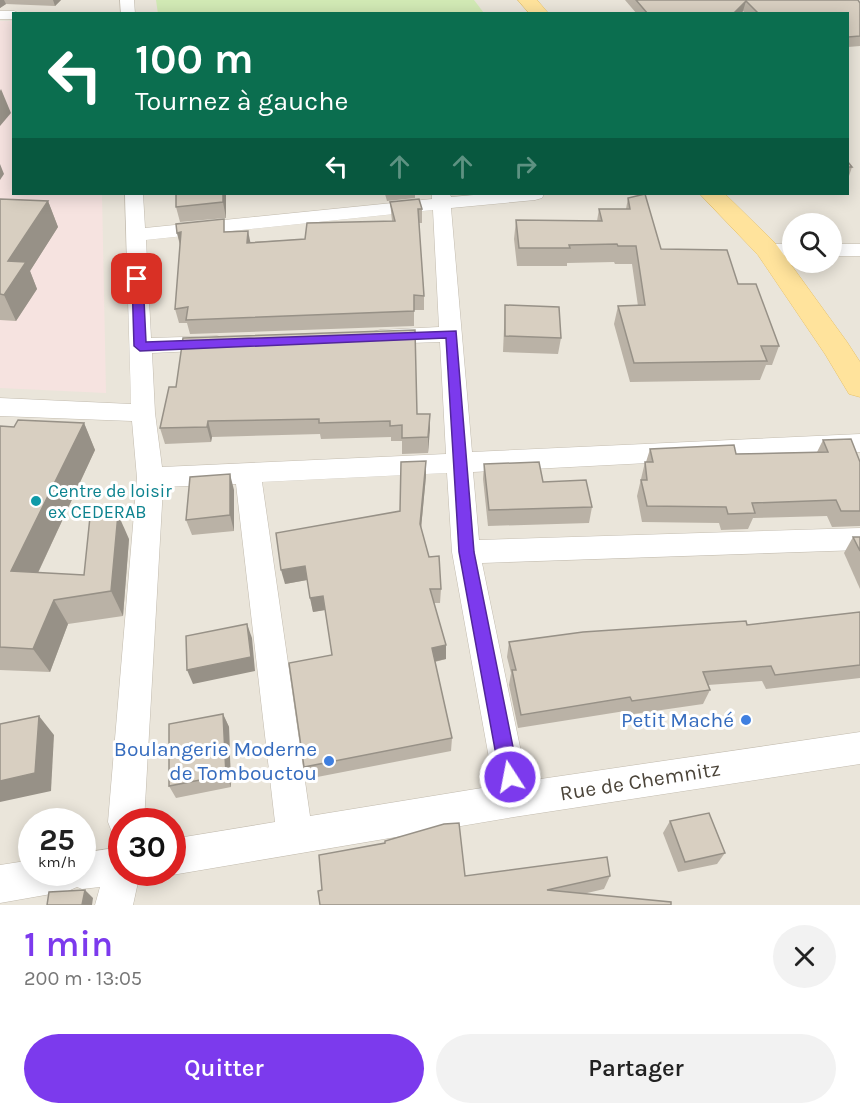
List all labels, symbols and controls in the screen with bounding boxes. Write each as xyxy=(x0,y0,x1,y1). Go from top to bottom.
text: 100 m xyxy=(135,34,254,84)
icon: left xyxy=(36,36,114,114)
text: Tournez à gauche xyxy=(135,85,348,117)
icon: left xyxy=(320,150,353,183)
icon: ahead xyxy=(383,150,416,183)
icon: ahead xyxy=(446,150,479,183)
icon: right xyxy=(509,150,542,183)
map controls xyxy=(782,213,842,273)
button: search xyxy=(782,213,842,273)
pin xyxy=(111,253,162,304)
icon: arrive xyxy=(120,262,153,295)
place label: Centre de loisir ex CEDERAB xyxy=(48,480,172,523)
marker: Centre de loisir ex CEDERAB xyxy=(29,494,43,508)
place label: Petit Maché xyxy=(621,708,734,732)
marker: Petit Maché xyxy=(739,713,753,727)
place label: Boulangerie Moderne de Tombouctou xyxy=(114,737,317,785)
position arrow xyxy=(478,745,542,809)
marker: Boulangerie Moderne de Tombouctou xyxy=(322,754,336,768)
street label: Rue de Chemnitz xyxy=(558,756,722,806)
speed limit sign: 30 xyxy=(108,808,186,886)
text: 25 xyxy=(39,822,75,858)
text: km/h xyxy=(38,853,76,871)
text: 1 min xyxy=(24,923,113,965)
button: close xyxy=(773,925,836,988)
text: 200 m · 13:05 xyxy=(24,967,142,990)
button: Quitter xyxy=(24,1034,424,1103)
button: Partager xyxy=(436,1034,836,1103)

